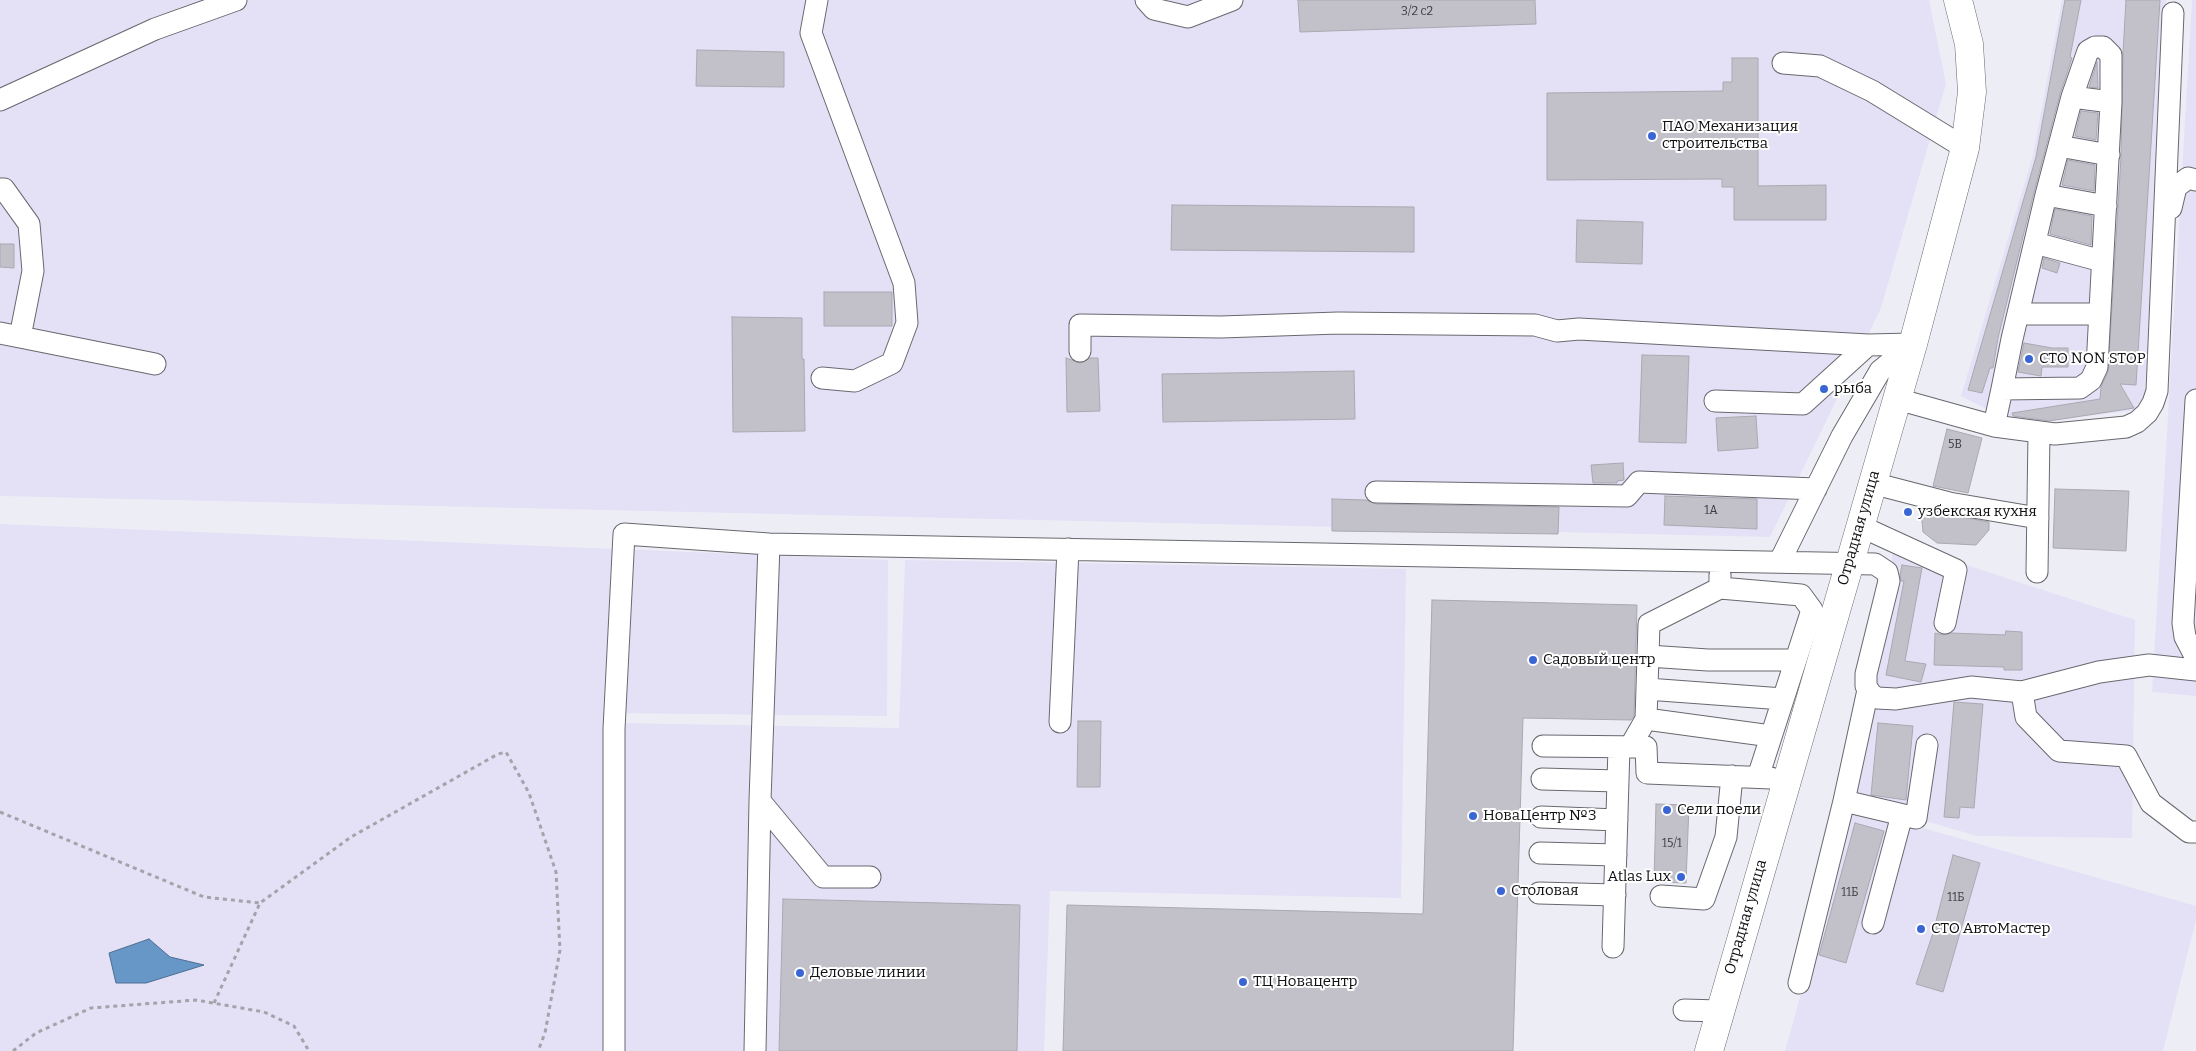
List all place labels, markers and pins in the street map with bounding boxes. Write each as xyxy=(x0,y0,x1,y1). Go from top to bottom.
place label: ПАО Механизация строительства xyxy=(1662,118,1798,153)
marker: ПАО Механизация строительства xyxy=(1646,130,1658,142)
place label: СТО NON STOP xyxy=(2039,350,2146,368)
marker: СТО NON STOP xyxy=(2023,353,2035,365)
place label: рыба xyxy=(1834,380,1872,398)
marker: рыба xyxy=(1818,383,1830,395)
place label: узбекская кухня xyxy=(1918,503,2037,521)
marker: узбекская кухня xyxy=(1902,506,1914,518)
place label: Садовый центр xyxy=(1543,651,1655,669)
marker: Садовый центр xyxy=(1527,654,1539,666)
place label: Сели поели xyxy=(1677,801,1761,819)
marker: Сели поели xyxy=(1661,804,1673,816)
place label: НоваЦентр №3 xyxy=(1483,807,1596,825)
marker: НоваЦентр №3 xyxy=(1467,810,1479,822)
place label: Atlas Lux xyxy=(1608,868,1671,886)
marker: Atlas Lux xyxy=(1675,871,1687,883)
place label: Столовая xyxy=(1511,882,1579,900)
marker: Столовая xyxy=(1495,885,1507,897)
place label: СТО АвтоМастер xyxy=(1931,920,2051,938)
marker: СТО АвтоМастер xyxy=(1915,923,1927,935)
place label: Деловые линии xyxy=(810,964,926,982)
marker: Деловые линии xyxy=(794,967,806,979)
place label: ТЦ Новацентр xyxy=(1253,973,1357,991)
marker: ТЦ Новацентр xyxy=(1237,976,1249,988)

